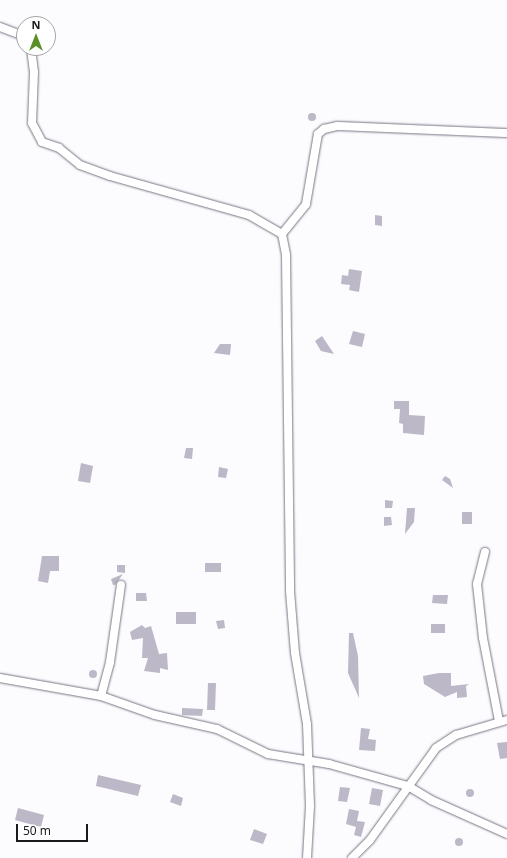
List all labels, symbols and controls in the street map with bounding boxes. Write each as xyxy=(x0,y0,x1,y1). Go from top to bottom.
north arrow xyxy=(16,16,56,56)
text: N xyxy=(32,17,40,32)
scale bar xyxy=(18,816,90,842)
text: 50 m xyxy=(23,822,51,839)

